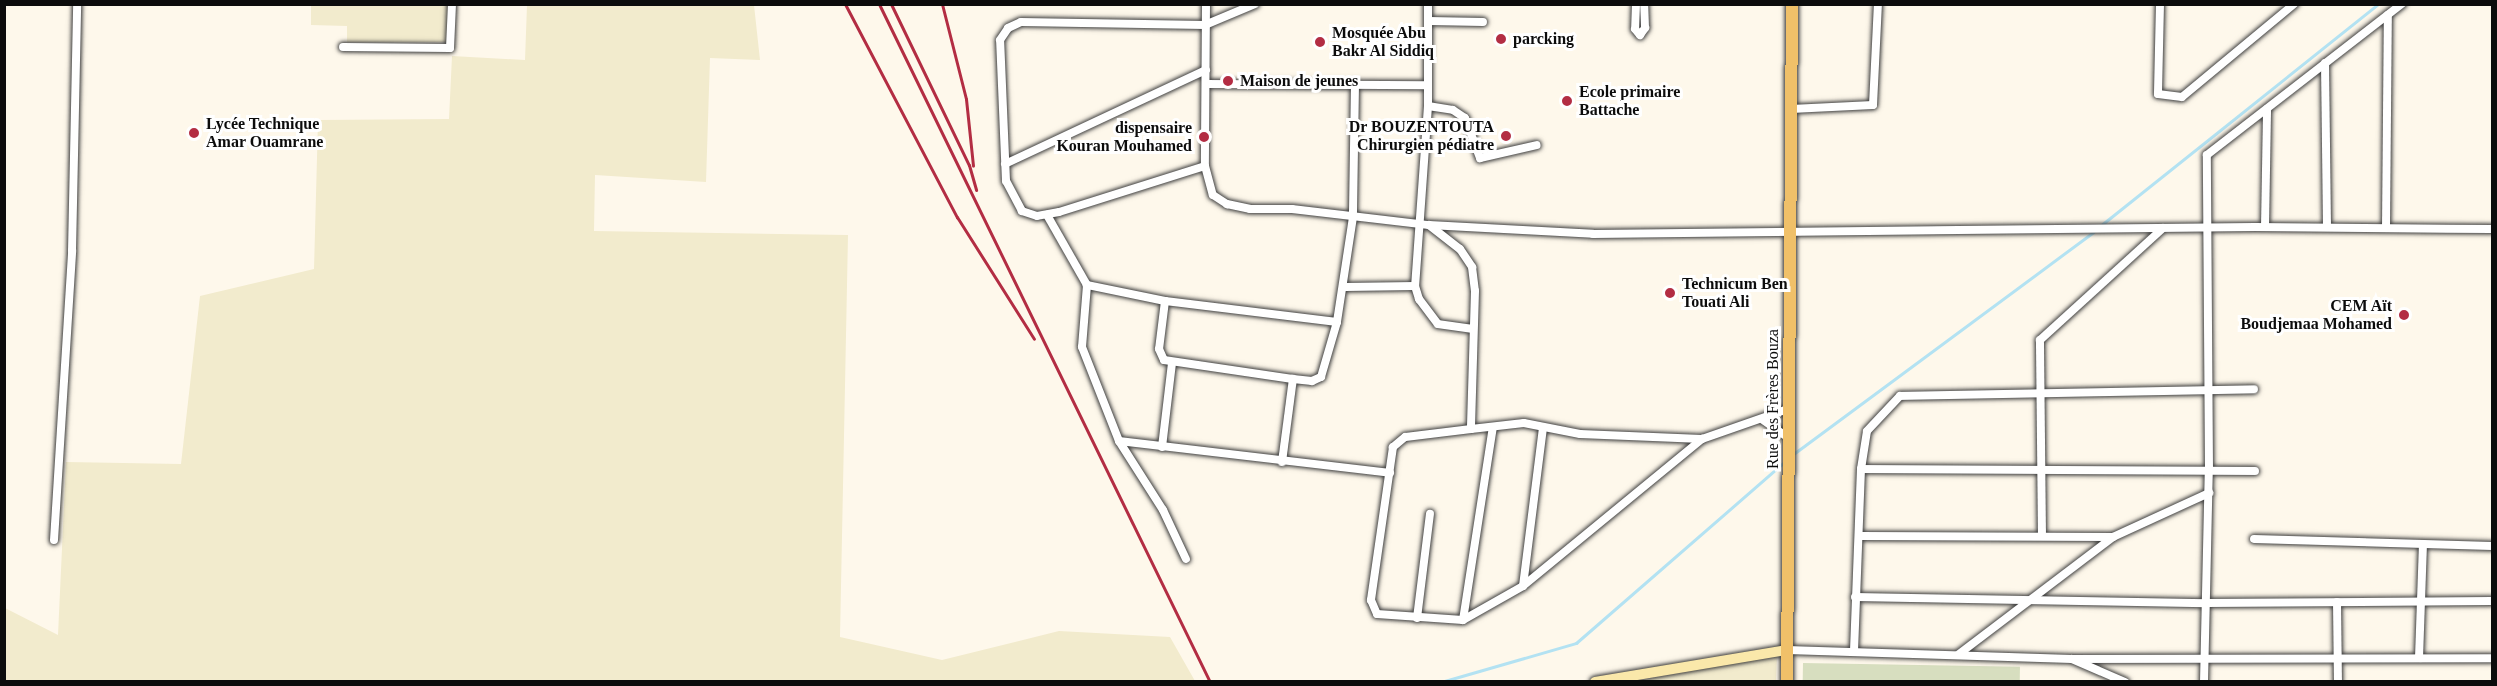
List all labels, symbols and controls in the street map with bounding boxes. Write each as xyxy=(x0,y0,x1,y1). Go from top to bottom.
place label: Mosquée Abu Bakr Al Siddiq xyxy=(1332,23,1435,61)
place label: parcking xyxy=(1513,29,1574,49)
marker: parcking xyxy=(1494,32,1508,46)
marker: Mosquée Abu Bakr Al Siddiq xyxy=(1313,35,1327,49)
place label: Maison de jeunes xyxy=(1240,71,1358,91)
marker: Maison de jeunes xyxy=(1221,74,1235,88)
place label: Ecole primaire Battache xyxy=(1579,82,1680,120)
marker: Ecole primaire Battache xyxy=(1560,94,1574,108)
place label: Lycée Technique Amar Ouamrane xyxy=(206,114,324,152)
place label: Dr BOUZENTOUTA Chirurgien pédiatre xyxy=(1348,117,1494,155)
place label: dispensaire Kouran Mouhamed xyxy=(1056,118,1192,156)
marker: Lycée Technique Amar Ouamrane xyxy=(187,126,201,140)
marker: Dr BOUZENTOUTA Chirurgien pédiatre xyxy=(1499,129,1513,143)
marker: dispensaire Kouran Mouhamed xyxy=(1197,130,1211,144)
place label: Technicum Ben Touati Ali xyxy=(1682,274,1788,312)
marker: Technicum Ben Touati Ali xyxy=(1663,286,1677,300)
place label: CEM Aït Boudjemaa Mohamed xyxy=(2240,296,2392,334)
marker: CEM Aït Boudjemaa Mohamed xyxy=(2397,308,2411,322)
street label: Rue des Frères Bouza xyxy=(1763,329,1783,469)

